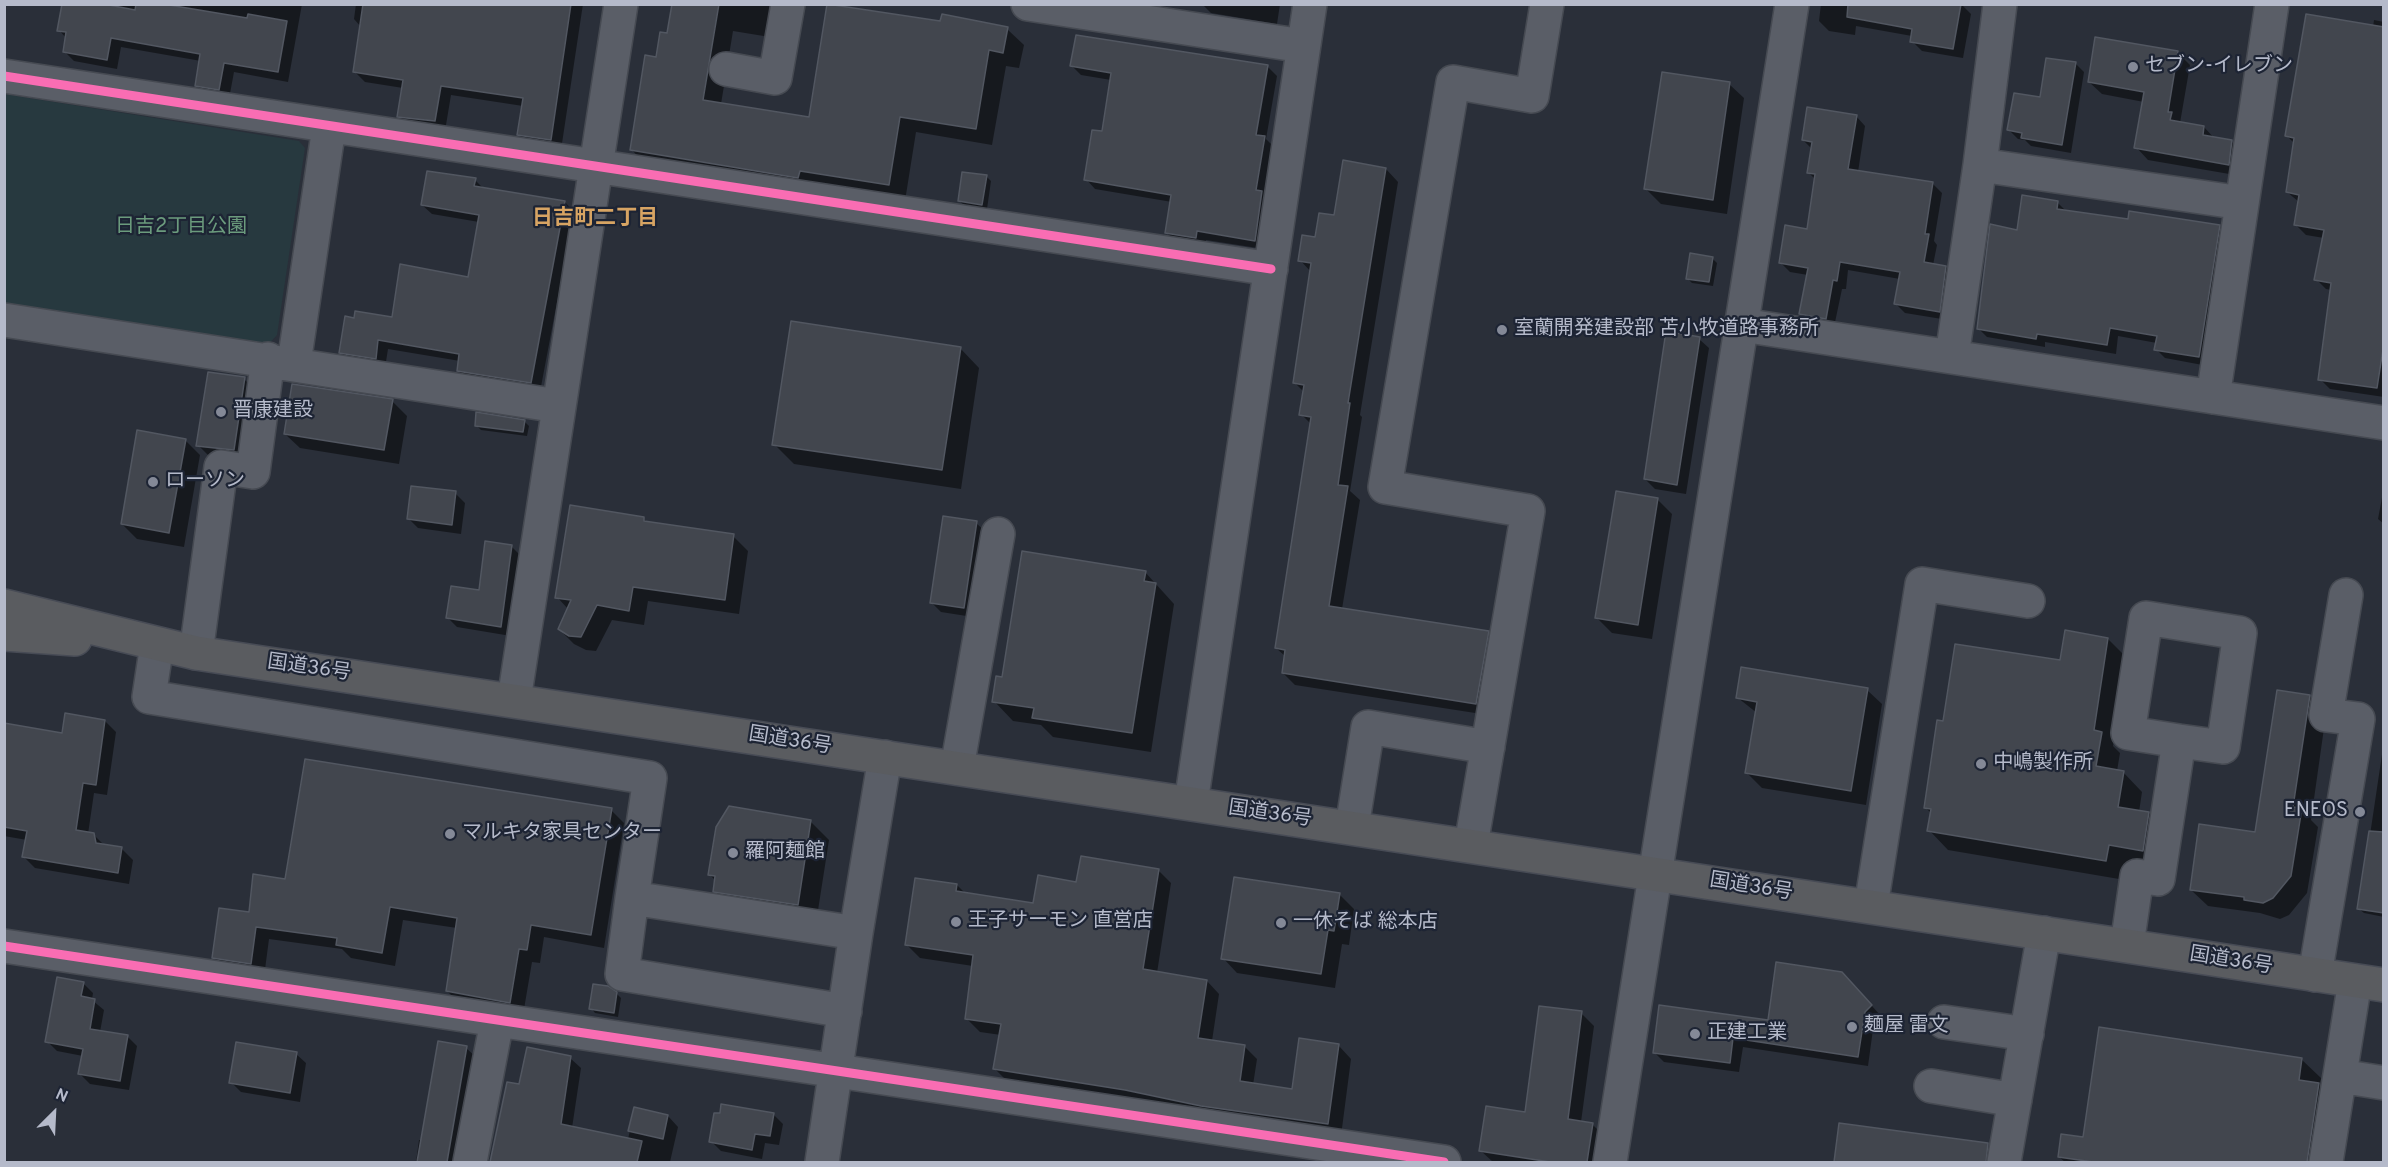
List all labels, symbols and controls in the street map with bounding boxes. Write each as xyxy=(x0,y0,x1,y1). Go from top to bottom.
place label: セブン-イレブン xyxy=(2145,55,2293,79)
marker: セブン-イレブン xyxy=(2126,60,2140,74)
district label: 日吉町二丁目 xyxy=(532,207,658,233)
park label: 日吉2丁目公園 xyxy=(115,216,247,240)
place label: 室蘭開発建設部 苫小牧道路事務所 xyxy=(1514,318,1819,342)
marker: 室蘭開発建設部 苫小牧道路事務所 xyxy=(1495,323,1509,337)
place label: 晋康建設 xyxy=(233,400,313,424)
marker: 晋康建設 xyxy=(214,405,228,419)
place label: ローソン xyxy=(165,470,245,494)
marker: ローソン xyxy=(146,475,160,489)
street label: 国道36号 xyxy=(266,651,352,687)
street label: 国道36号 xyxy=(747,724,833,760)
place label: 中嶋製作所 xyxy=(1993,752,2093,776)
marker: 中嶋製作所 xyxy=(1974,757,1988,771)
street label: 国道36号 xyxy=(1227,797,1313,833)
place label: ENEOS xyxy=(2284,800,2348,824)
marker: ENEOS xyxy=(2353,805,2367,819)
place label: マルキタ家具センター xyxy=(462,822,662,846)
marker: マルキタ家具センター xyxy=(443,827,457,841)
place label: 羅阿麺館 xyxy=(745,841,825,865)
marker: 羅阿麺館 xyxy=(726,846,740,860)
street label: 国道36号 xyxy=(1708,870,1794,906)
place label: 王子サーモン 直営店 xyxy=(968,910,1153,934)
place label: 一休そば 総本店 xyxy=(1293,911,1438,935)
marker: 王子サーモン 直営店 xyxy=(949,915,963,929)
marker: 一休そば 総本店 xyxy=(1274,916,1288,930)
street label: 国道36号 xyxy=(2188,944,2274,980)
place label: 麺屋 雷文 xyxy=(1864,1015,1949,1039)
marker: 麺屋 雷文 xyxy=(1845,1020,1859,1034)
place label: 正建工業 xyxy=(1707,1022,1787,1046)
marker: 正建工業 xyxy=(1688,1027,1702,1041)
north arrow xyxy=(24,1083,84,1143)
text: N xyxy=(52,1085,71,1108)

